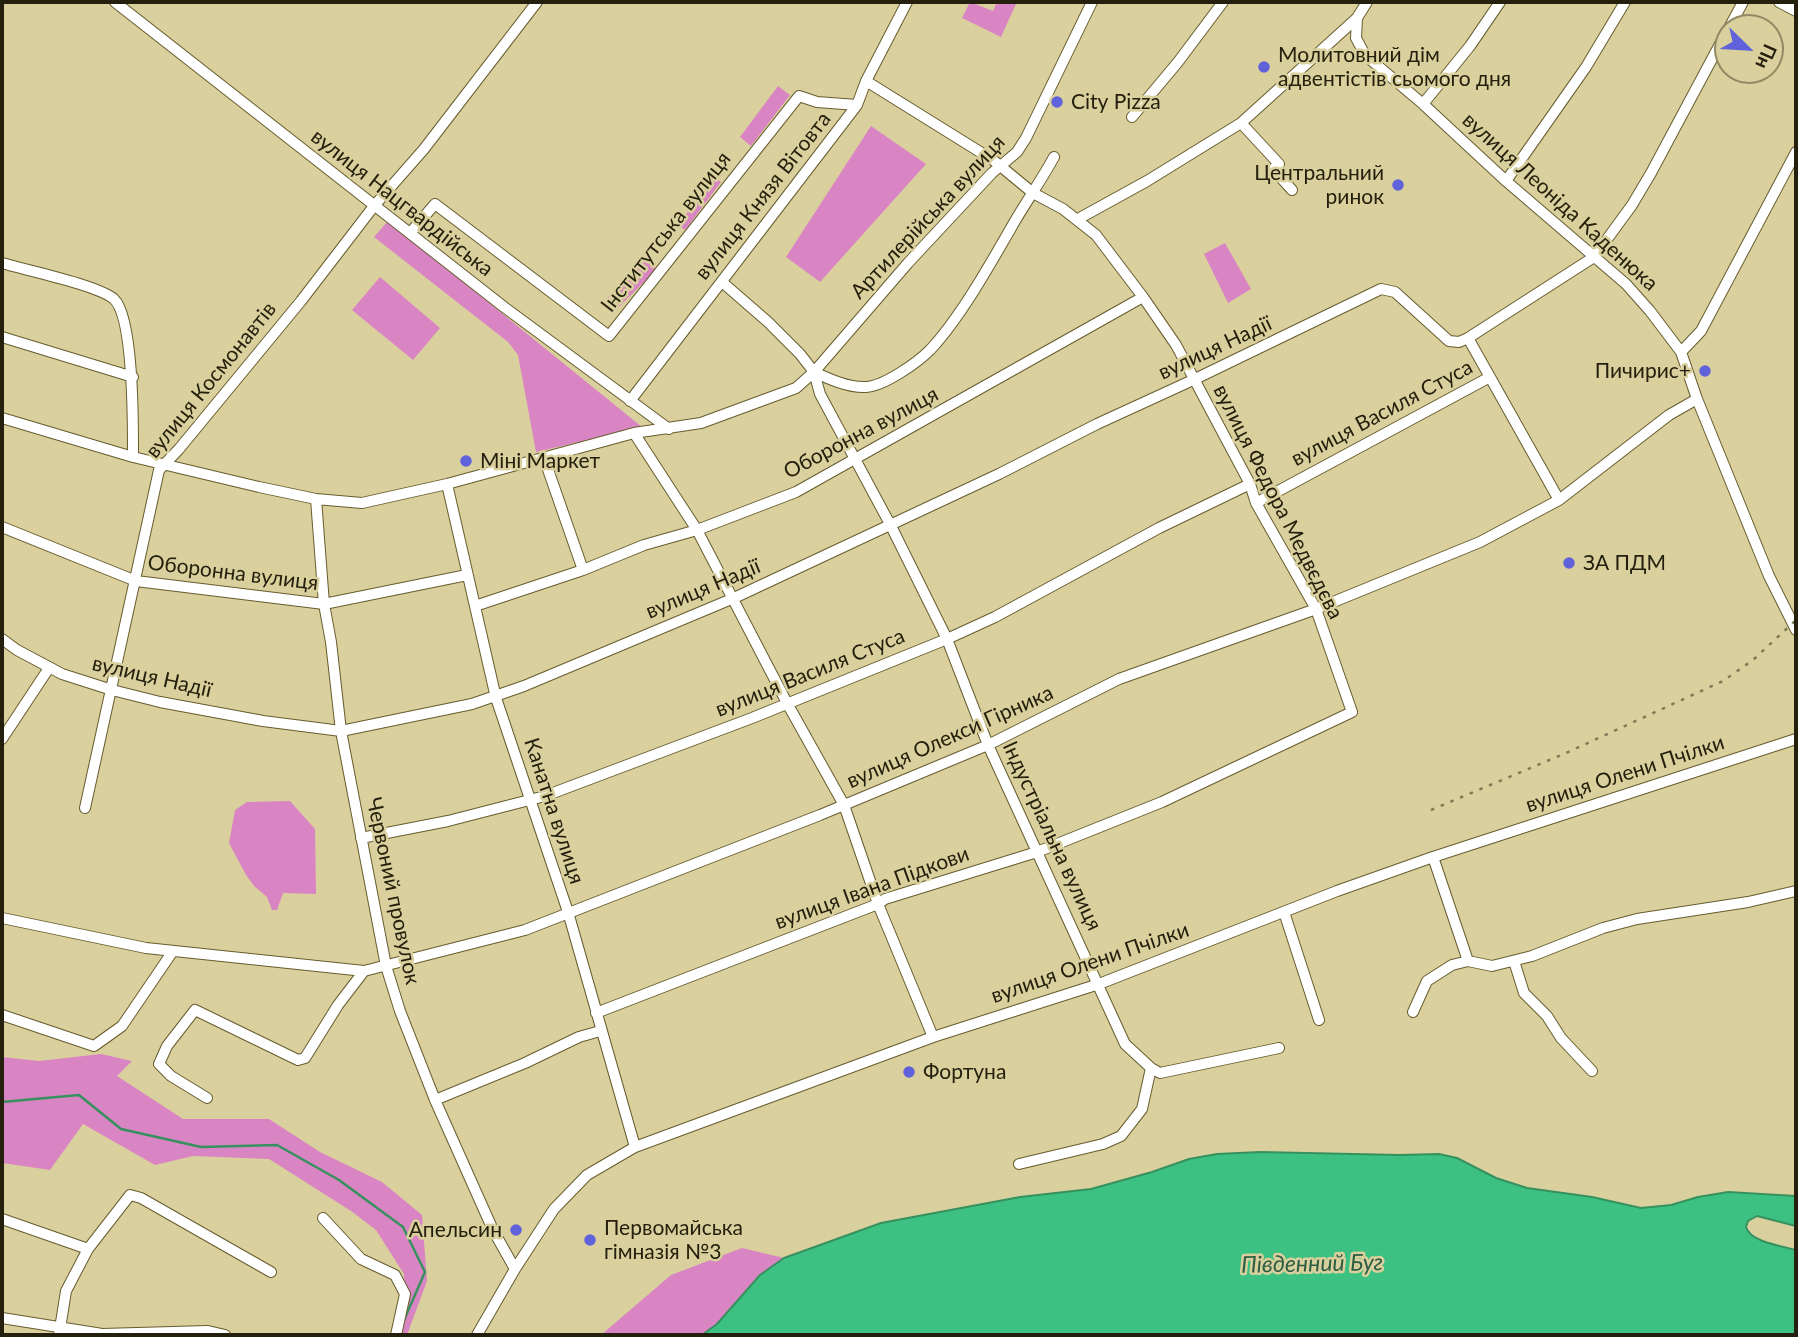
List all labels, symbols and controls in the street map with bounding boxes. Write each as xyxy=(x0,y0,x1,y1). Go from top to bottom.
north arrow xyxy=(1714,14,1784,84)
text: Пн xyxy=(1751,41,1782,73)
place label: Молитовний дім адвентістів сьомого дня xyxy=(1278,42,1511,92)
marker: Молитовний дім адвентістів сьомого дня xyxy=(1256,59,1272,75)
place label: City Pizza xyxy=(1071,89,1161,115)
marker: City Pizza xyxy=(1049,94,1065,110)
street label: вулиця Князя Вітовта xyxy=(690,107,836,285)
street label: вулиця Леоніда Каденюка xyxy=(1457,108,1663,296)
street label: вулиця Нацгвардійська xyxy=(306,124,498,282)
street label: Артилерійська вулиця xyxy=(846,130,1010,304)
street label: Інститутська вулиця xyxy=(596,147,736,317)
place label: Центральний ринок xyxy=(1254,160,1384,210)
marker: Центральний ринок xyxy=(1390,177,1406,193)
street label: вулиця Космонавтів xyxy=(140,297,282,463)
street label: вулиця Надії xyxy=(1154,311,1276,385)
street label: вулиця Василя Стуса xyxy=(1287,354,1477,472)
place label: Пичирис+ xyxy=(1595,358,1691,384)
marker: Пичирис+ xyxy=(1697,363,1713,379)
street label: вулиця Федора Медвєдєва xyxy=(1208,380,1348,624)
street label: Оборонна вулиця xyxy=(779,382,943,484)
place label: Міні Маркет xyxy=(480,448,600,474)
marker: Міні Маркет xyxy=(458,453,474,469)
street label: Оборонна вулиця xyxy=(146,550,320,596)
place label: ЗА ПДМ xyxy=(1583,550,1666,576)
street label: вулиця Надії xyxy=(642,554,764,624)
marker: ЗА ПДМ xyxy=(1561,555,1577,571)
street label: вулиця Василя Стуса xyxy=(712,623,908,723)
street label: вулиця Надії xyxy=(90,651,214,703)
street label: вулиця Олекси Гірника xyxy=(843,680,1057,794)
street label: вулиця Олени Пчілки xyxy=(1522,730,1728,818)
street label: Канатна вулиця xyxy=(519,735,589,887)
street label: Індустріальна вулиця xyxy=(997,737,1107,935)
street label: Червоний провулок xyxy=(361,795,425,987)
street label: вулиця Івана Підкови xyxy=(771,841,973,935)
street label: вулиця Олени Пчілки xyxy=(988,917,1192,1009)
place label: Фортуна xyxy=(923,1059,1006,1085)
marker: Фортуна xyxy=(901,1064,917,1080)
place label: Первомайська гімназія №3 xyxy=(604,1215,743,1265)
place label: Апельсин xyxy=(409,1217,502,1243)
marker: Апельсин xyxy=(508,1222,524,1238)
marker: Первомайська гімназія №3 xyxy=(582,1232,598,1248)
water label: Південний Буг xyxy=(1241,1249,1383,1279)

